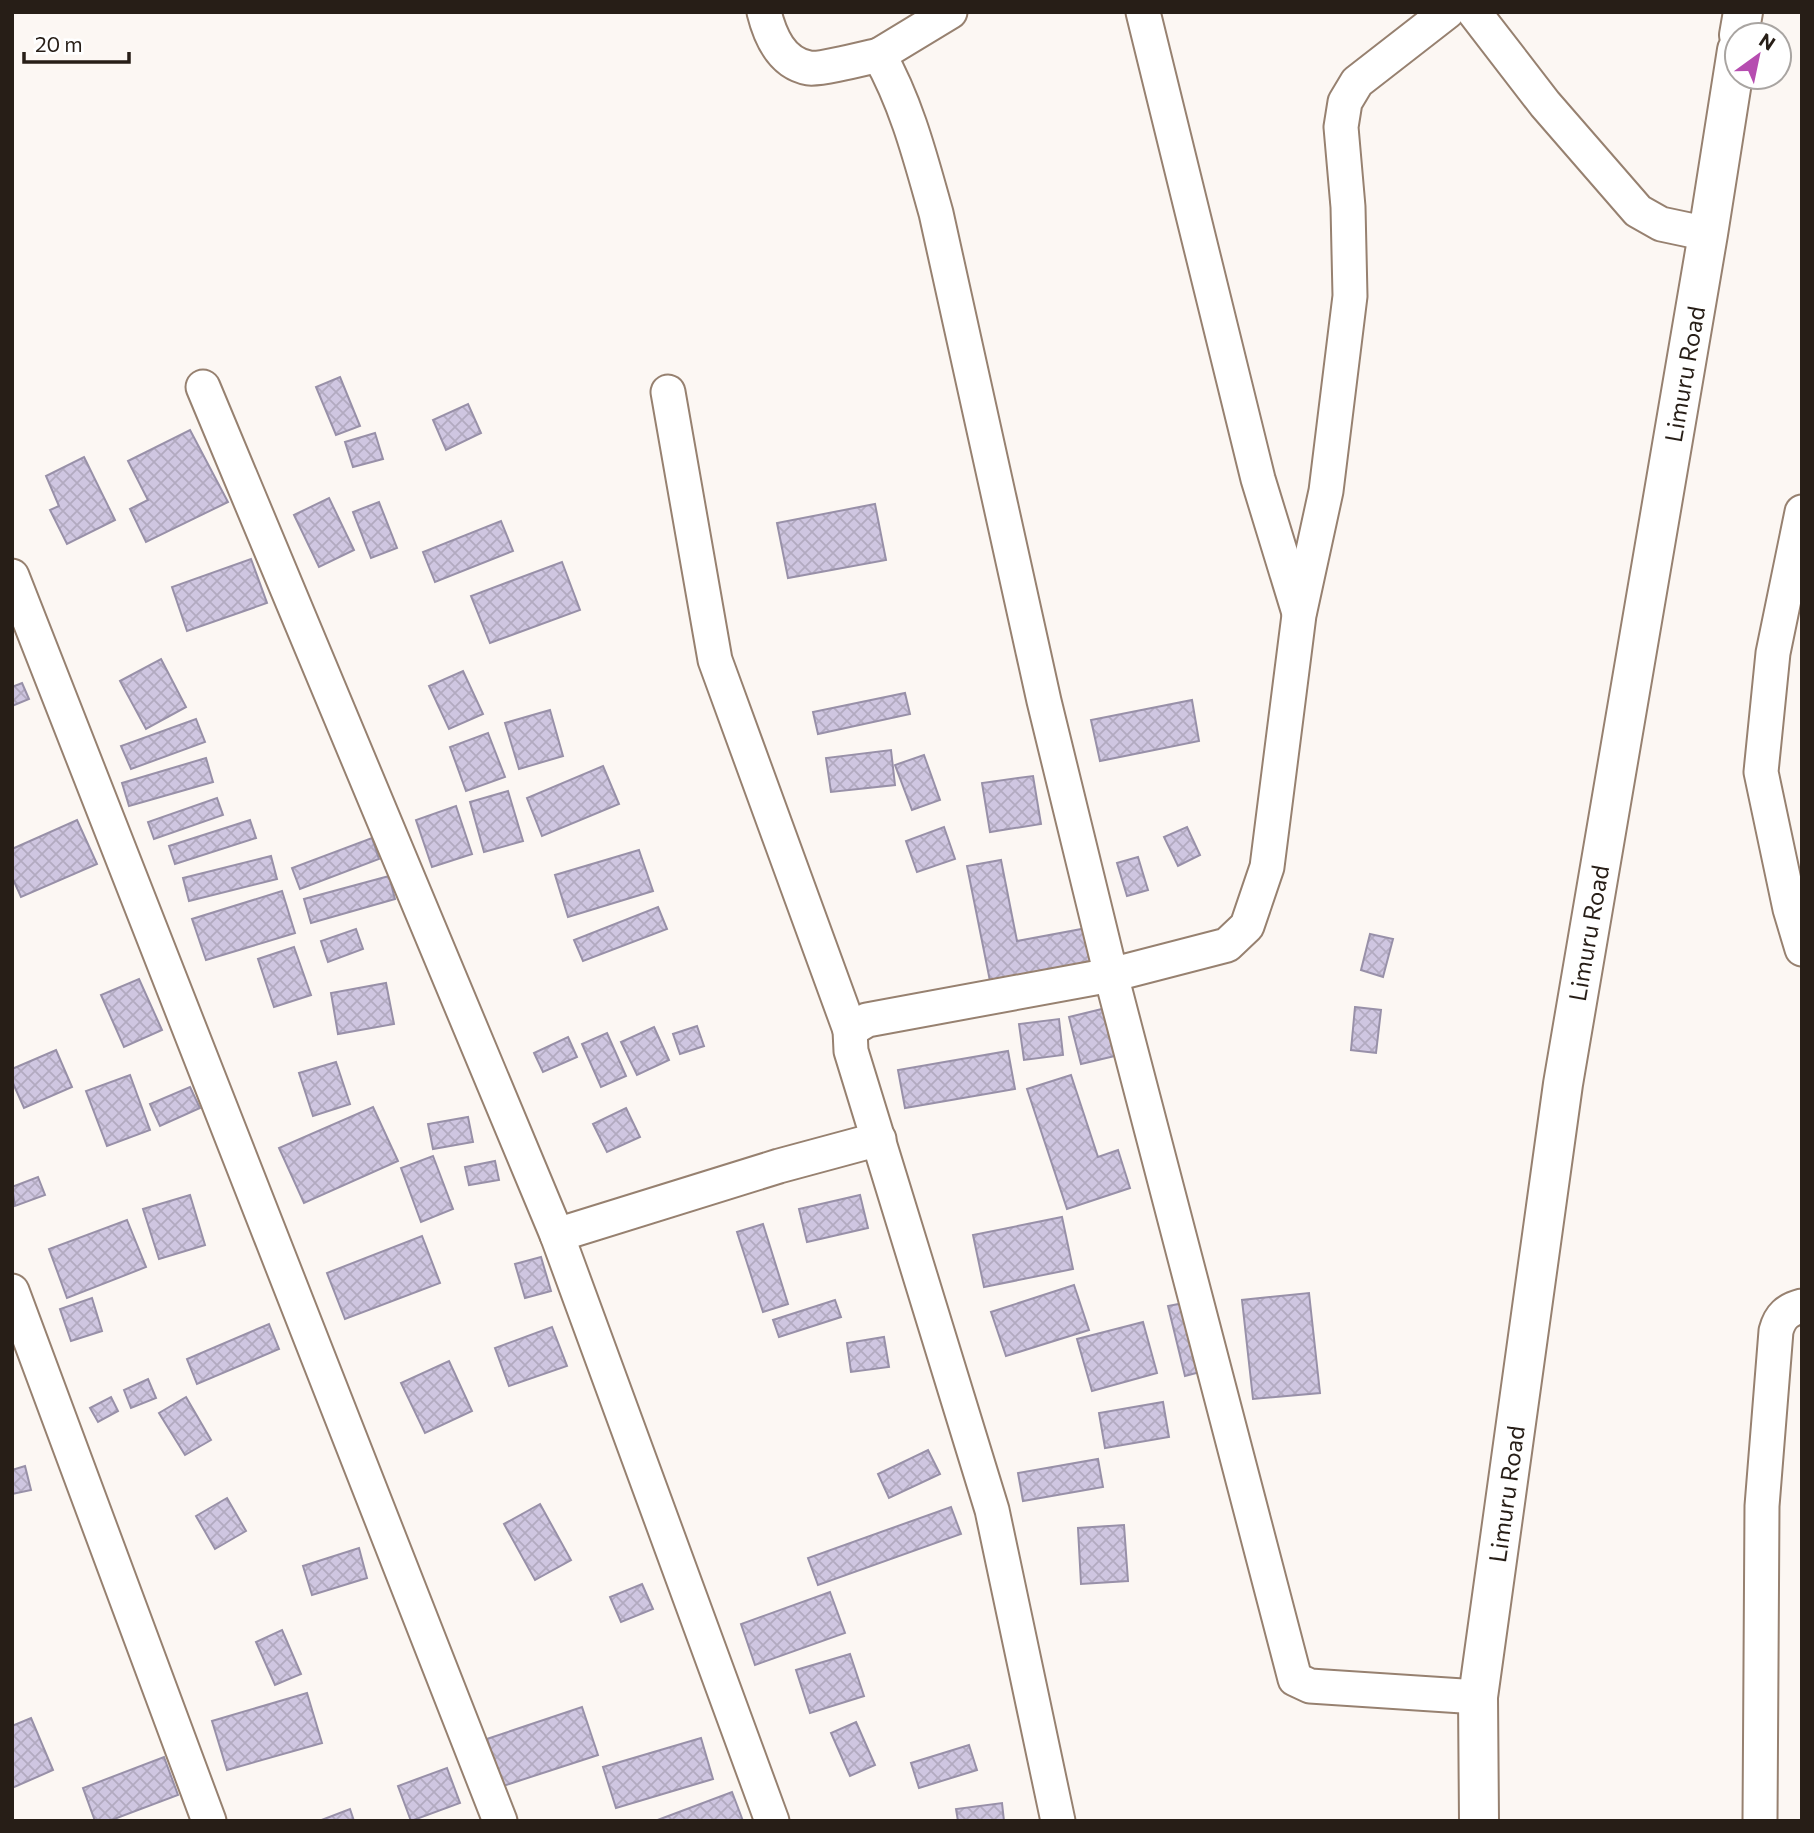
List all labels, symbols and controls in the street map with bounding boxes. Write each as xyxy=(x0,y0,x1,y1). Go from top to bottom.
scale bar xyxy=(24,21,130,65)
north arrow xyxy=(1723,21,1793,91)
text: N xyxy=(1755,28,1780,55)
text: 20 m xyxy=(35,31,83,56)
street label: Limuru Road xyxy=(1658,304,1710,444)
street label: Limuru Road xyxy=(1562,863,1614,1003)
street label: Limuru Road xyxy=(1482,1424,1530,1564)

